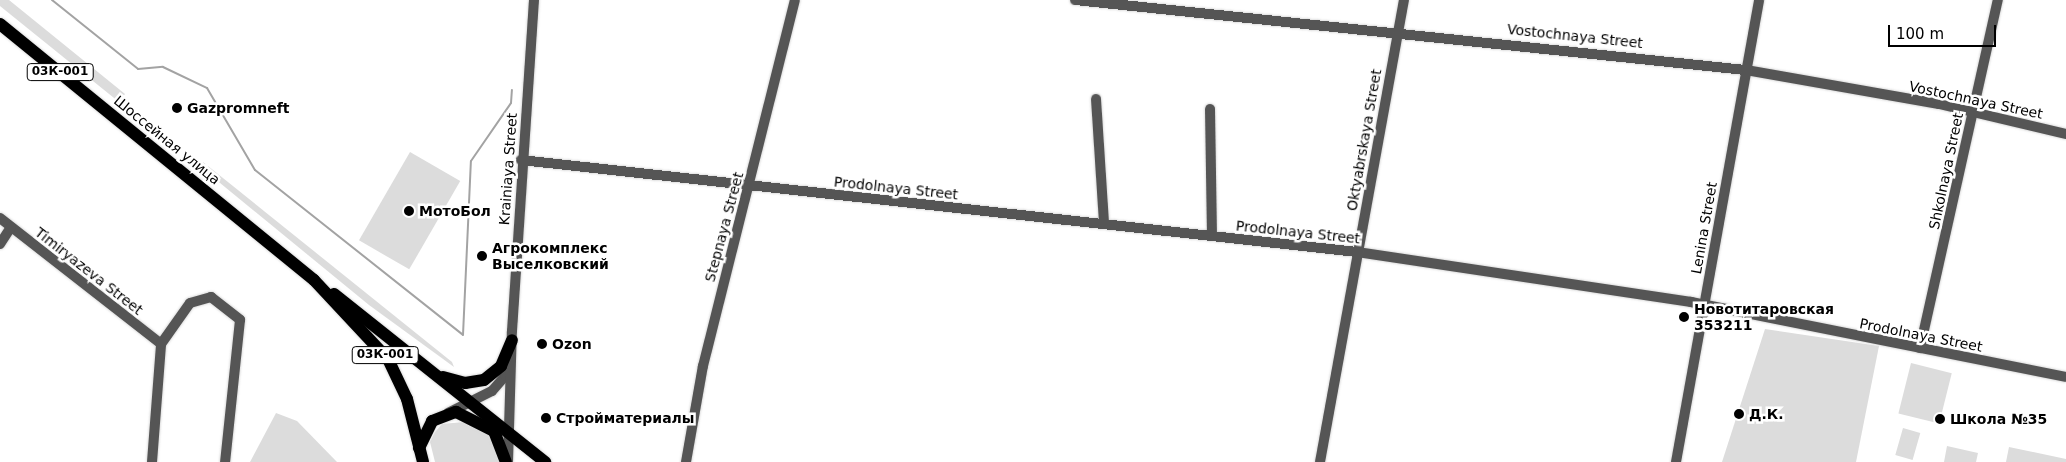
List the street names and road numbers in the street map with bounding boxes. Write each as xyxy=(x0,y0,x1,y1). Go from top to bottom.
street label: Vostochnaya Street xyxy=(1506,21,1644,51)
road number: 03К-001 xyxy=(26,62,94,82)
street label: Oktyabrskaya Street xyxy=(1343,68,1385,212)
street label: Vostochnaya Street xyxy=(1908,78,2044,122)
street label: Шоссейная улица xyxy=(111,92,223,188)
street label: Shkolnaya Street xyxy=(1925,111,1967,231)
street label: Krainiaya Street xyxy=(496,112,520,226)
street label: Stepnaya Street xyxy=(701,170,747,284)
street label: Prodolnaya Street xyxy=(833,173,959,203)
street label: Lenina Street xyxy=(1688,181,1720,275)
street label: Prodolnaya Street xyxy=(1235,217,1361,247)
street label: Timiryazeva Street xyxy=(32,224,146,318)
street label: Prodolnaya Street xyxy=(1858,315,1984,355)
road number: 03К-001 xyxy=(351,346,419,364)

